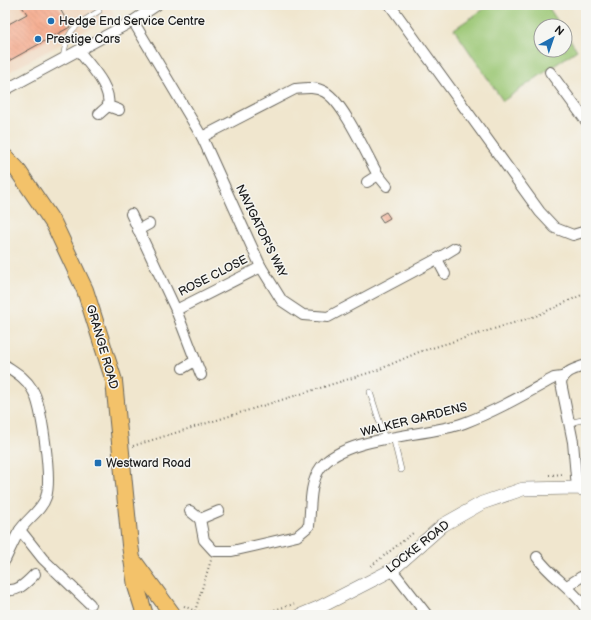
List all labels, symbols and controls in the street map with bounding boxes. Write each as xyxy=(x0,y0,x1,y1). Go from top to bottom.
place label: Hedge End Service Centre xyxy=(59,14,205,29)
marker: Hedge End Service Centre xyxy=(46,16,56,26)
north arrow xyxy=(533,18,573,58)
text: N xyxy=(552,23,566,38)
place label: Prestige Cars xyxy=(46,32,120,47)
marker: Prestige Cars xyxy=(33,34,43,44)
street label: NAVIGATOR'S WAY xyxy=(232,182,290,281)
street label: ROSE CLOSE xyxy=(176,252,250,300)
street label: GRANGE ROAD xyxy=(83,303,121,391)
street label: WALKER GARDENS xyxy=(359,400,469,440)
place label: Westward Road xyxy=(106,456,191,471)
marker: Westward Road xyxy=(93,458,103,468)
street label: LOCKE ROAD xyxy=(383,517,453,576)

